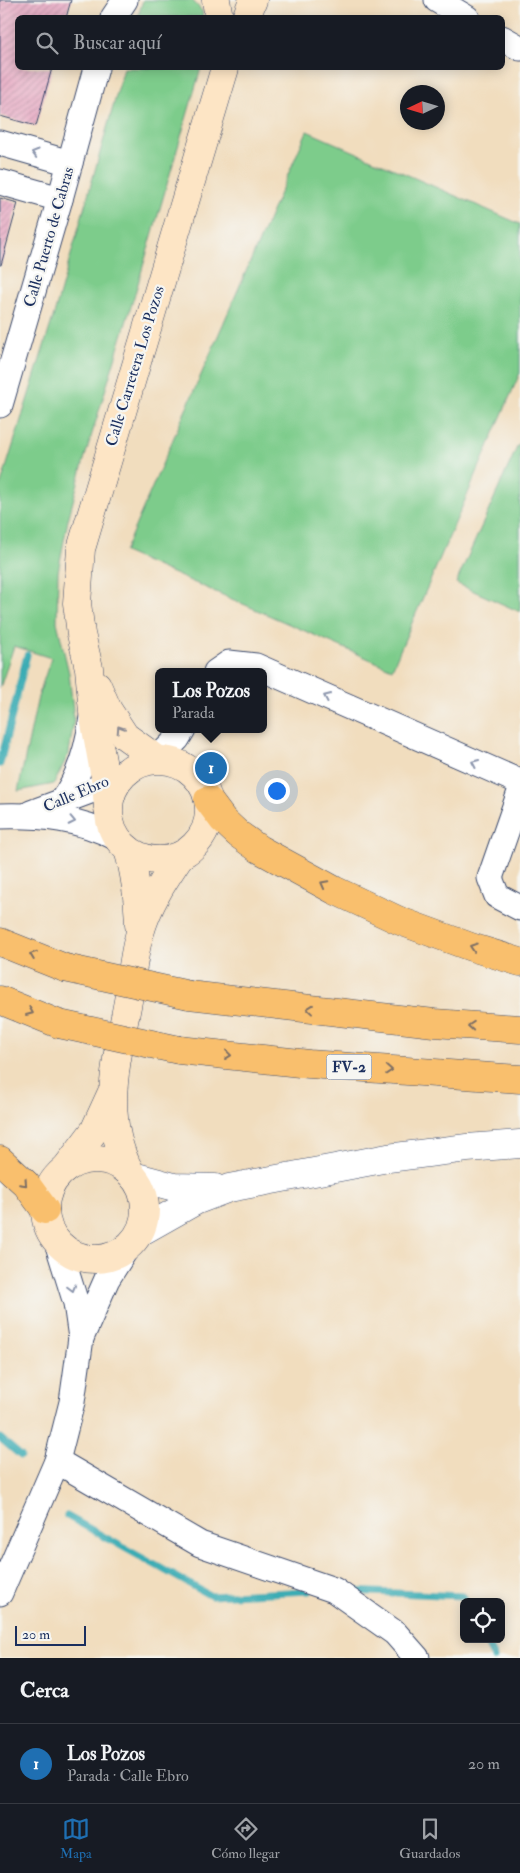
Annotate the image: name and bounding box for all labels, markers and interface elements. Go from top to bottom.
search box [15,15,505,70]
icon: search [33,29,61,57]
text: Buscar aquí [73,31,161,55]
north arrow [400,85,445,130]
one-way arrow [31,149,40,159]
street label: Calle Puerto de Cabras [19,165,79,309]
street label: Calle Carretera Los Pozos [101,283,169,449]
popup [155,668,267,733]
text: Los Pozos [172,679,250,703]
one-way arrow [323,693,332,704]
text: Parada [172,703,215,723]
one-way arrow [117,725,126,734]
pin: 1 [195,749,227,787]
one-way arrow [471,758,480,769]
street label: Calle Ebro [40,771,112,817]
your location [264,778,290,804]
one-way arrow [67,815,76,826]
one-way arrow [320,880,329,890]
one-way arrow [470,943,478,953]
one-way arrow [29,951,37,961]
one-way arrow [305,1004,313,1015]
one-way arrow [25,1006,34,1016]
one-way arrow [467,1020,475,1031]
one-way arrow [224,1049,232,1060]
road number: FV-2 [326,1054,372,1080]
one-way arrow [386,1064,394,1075]
one-way arrow [18,1178,27,1187]
one-way arrow [66,1284,77,1292]
map controls [460,1598,505,1643]
button: locate [460,1598,505,1643]
scale bar [15,1623,86,1646]
text: 20 m [22,1626,50,1643]
text: Cerca [20,1677,69,1704]
text: Los Pozos [67,1742,145,1766]
text: 1 [33,1754,39,1774]
text: 20 m [468,1754,500,1774]
text: Parada · Calle Ebro [67,1766,189,1786]
tab: Mapa [60,1815,92,1862]
tab: Cómo llegar [211,1815,280,1862]
tab: Guardados [399,1815,460,1862]

